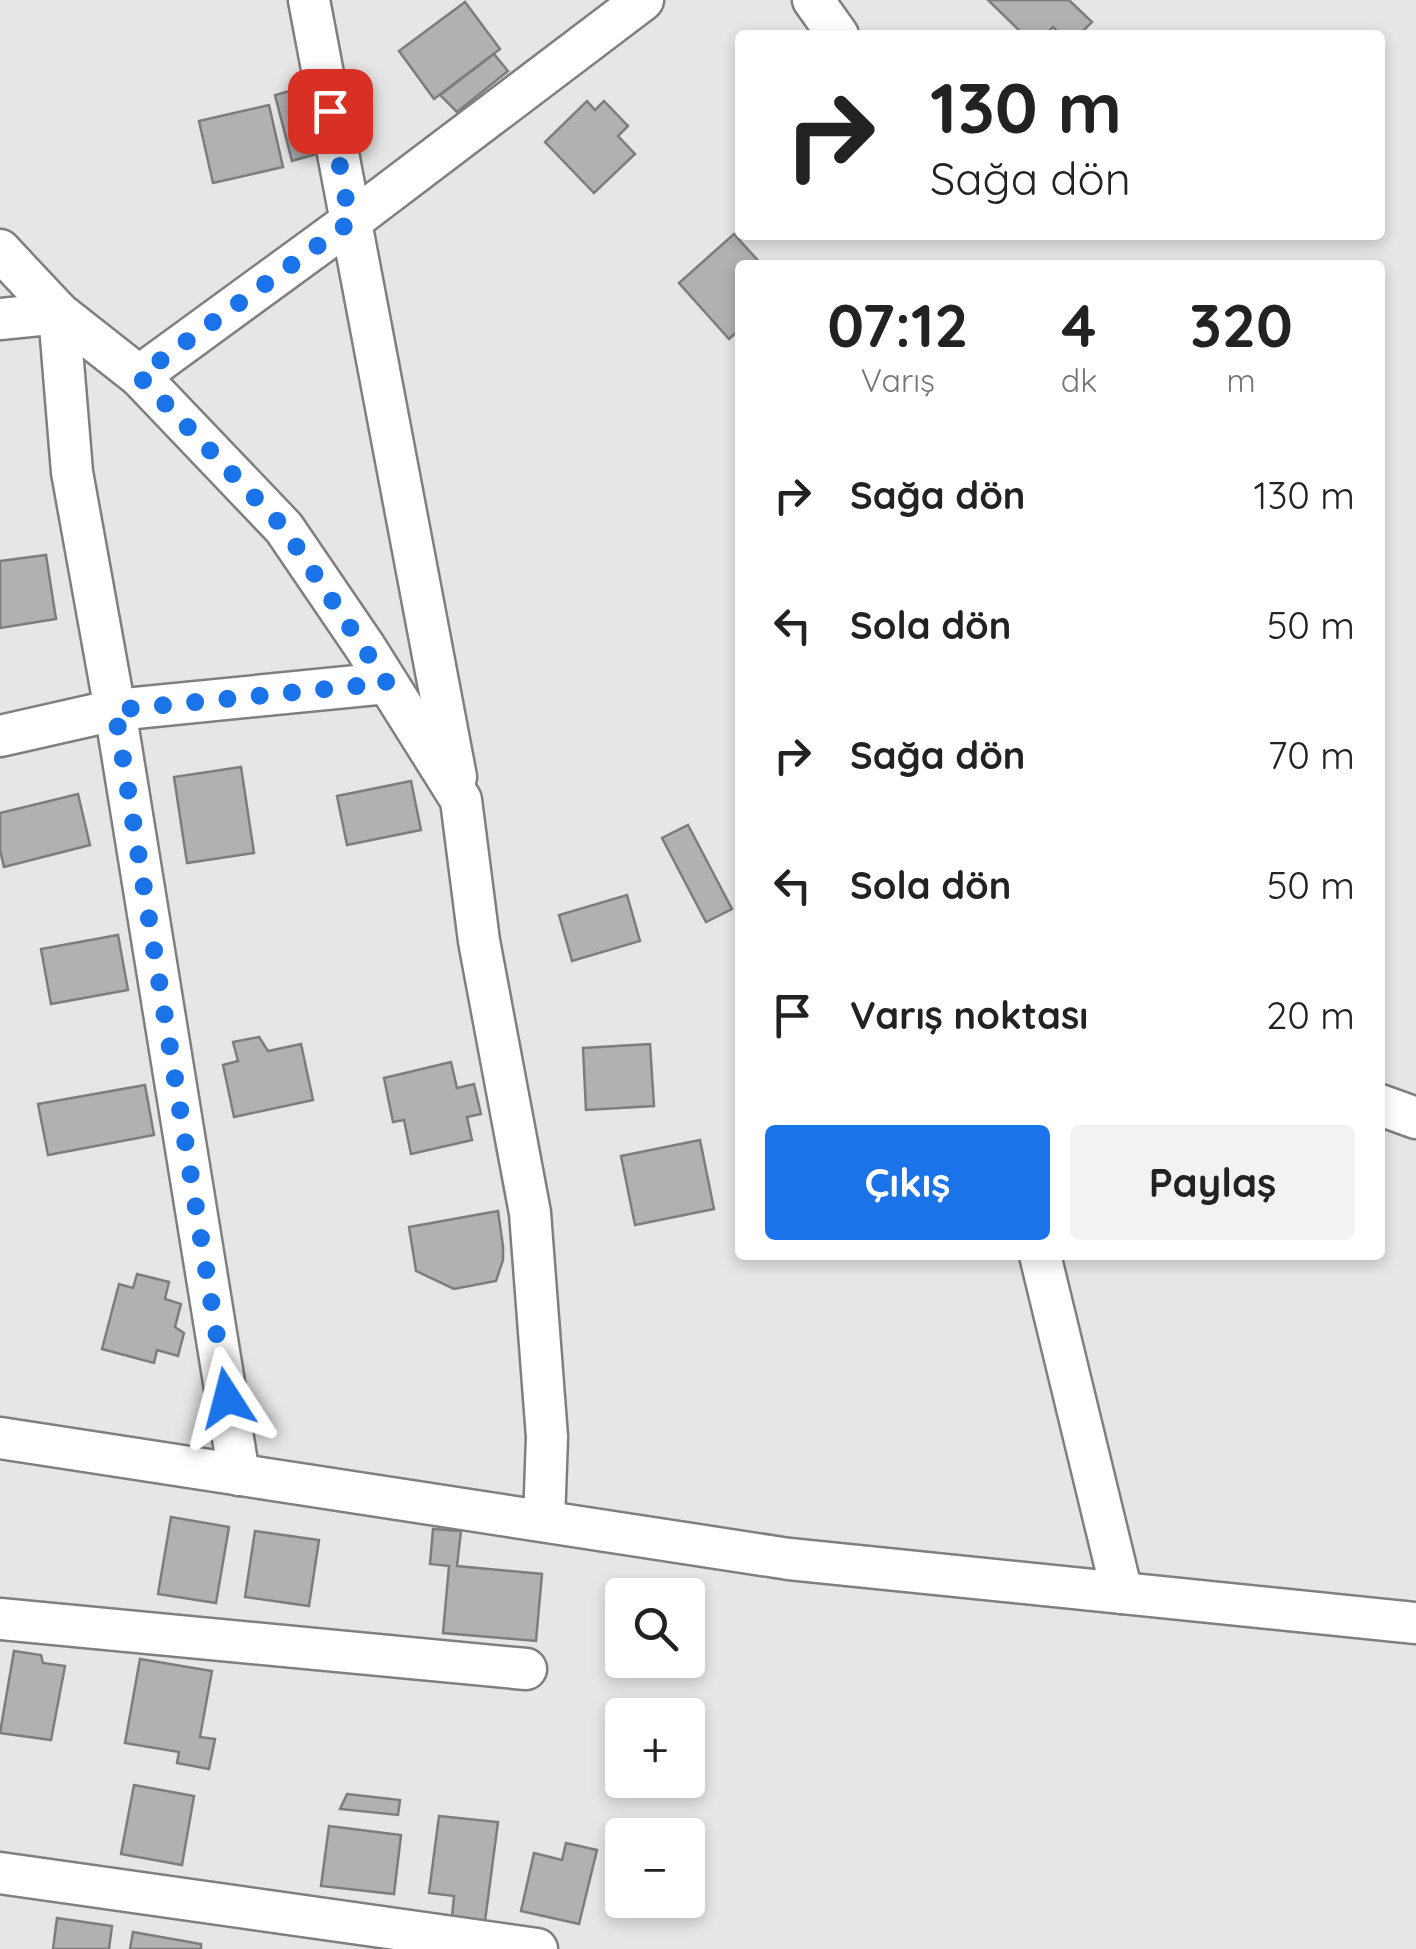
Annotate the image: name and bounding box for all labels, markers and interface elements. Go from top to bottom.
text: 130 m [930,63,1122,151]
pin [288,69,373,154]
icon: right [765,70,895,200]
icon: arrive [303,84,358,139]
text: Sağa dön [930,150,1131,206]
text: 07:12 [827,287,969,362]
text: 4 [1061,287,1097,362]
text: 320 [1190,287,1293,362]
text: Varış [861,360,935,400]
text: dk [1061,360,1097,400]
text: m [1227,360,1256,400]
icon: right [765,468,820,523]
text: Sağa dön [850,471,1026,519]
text: 130 m [1253,471,1355,519]
icon: left [765,598,820,653]
text: Sola dön [850,601,1011,649]
text: 50 m [1267,601,1355,649]
icon: right [765,728,820,783]
text: Sağa dön [850,731,1026,779]
text: 70 m [1268,731,1355,779]
icon: left [765,858,820,913]
text: Sola dön [850,861,1011,909]
text: 50 m [1267,861,1355,909]
icon: arrive [765,988,820,1043]
text: Varış noktası [850,991,1088,1039]
text: 20 m [1266,991,1355,1039]
button: Çıkış [765,1125,1050,1240]
button: Paylaş [1070,1125,1355,1240]
position arrow [175,1346,279,1450]
map controls [605,1578,705,1918]
button: search [605,1578,705,1678]
button: + [605,1698,705,1798]
button: − [605,1818,705,1918]

